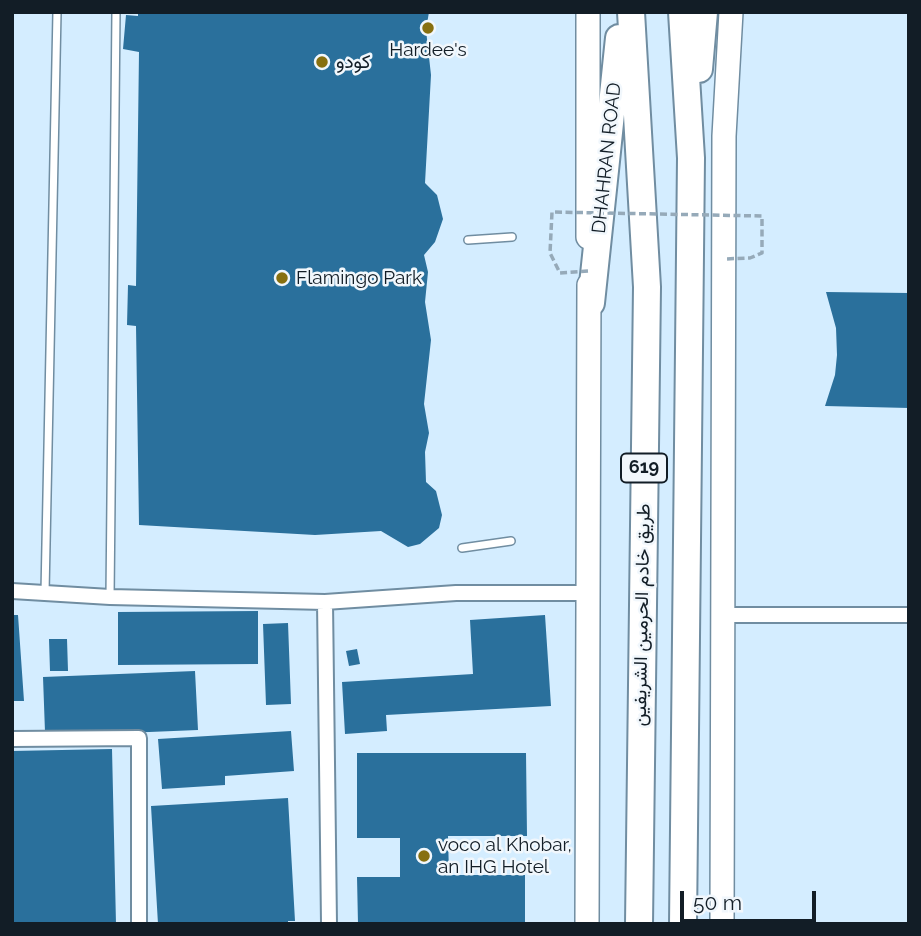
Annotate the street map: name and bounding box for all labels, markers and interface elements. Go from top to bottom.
marker: Hardee's [420,20,436,36]
place label: Hardee's [389,39,467,61]
place label: كودو [336,51,370,73]
marker: كودو [314,54,330,70]
street label: DHAHRAN ROAD [588,81,626,235]
place label: Flamingo Park [296,267,422,289]
marker: Flamingo Park [274,270,290,286]
road number: 619 [621,454,667,482]
street label: طريق خادم الحرمين الشريفين [629,503,655,727]
place label: voco al Khobar, an IHG Hotel [438,834,572,878]
marker: voco al Khobar, an IHG Hotel [416,848,432,864]
scale bar [683,876,820,920]
text: 50 m [693,890,742,915]

